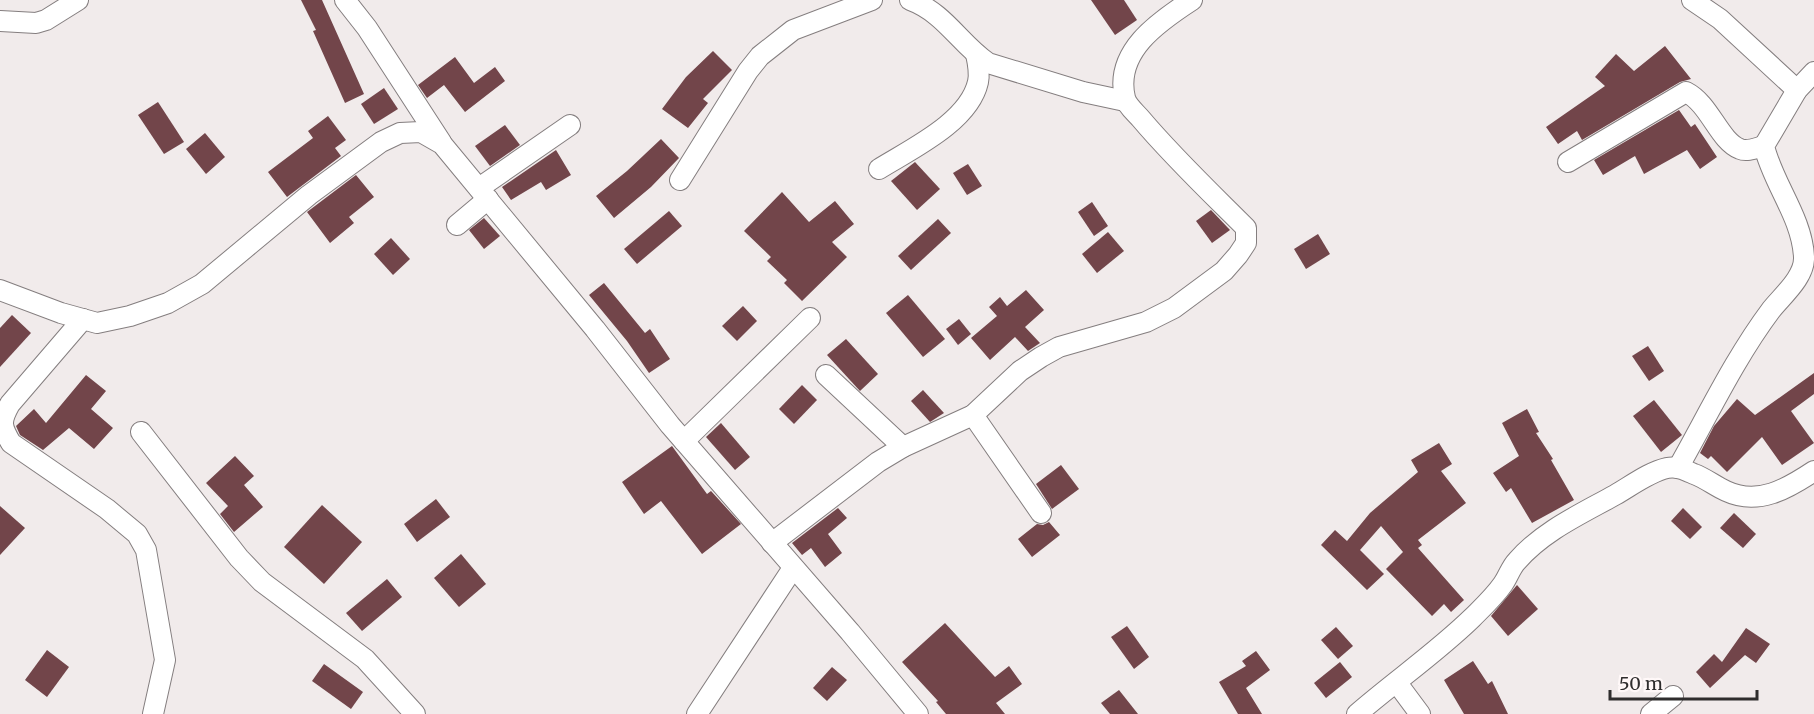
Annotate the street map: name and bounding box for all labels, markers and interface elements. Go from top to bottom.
scale bar [1610,663,1757,701]
text: 50 m [1619,672,1663,695]

